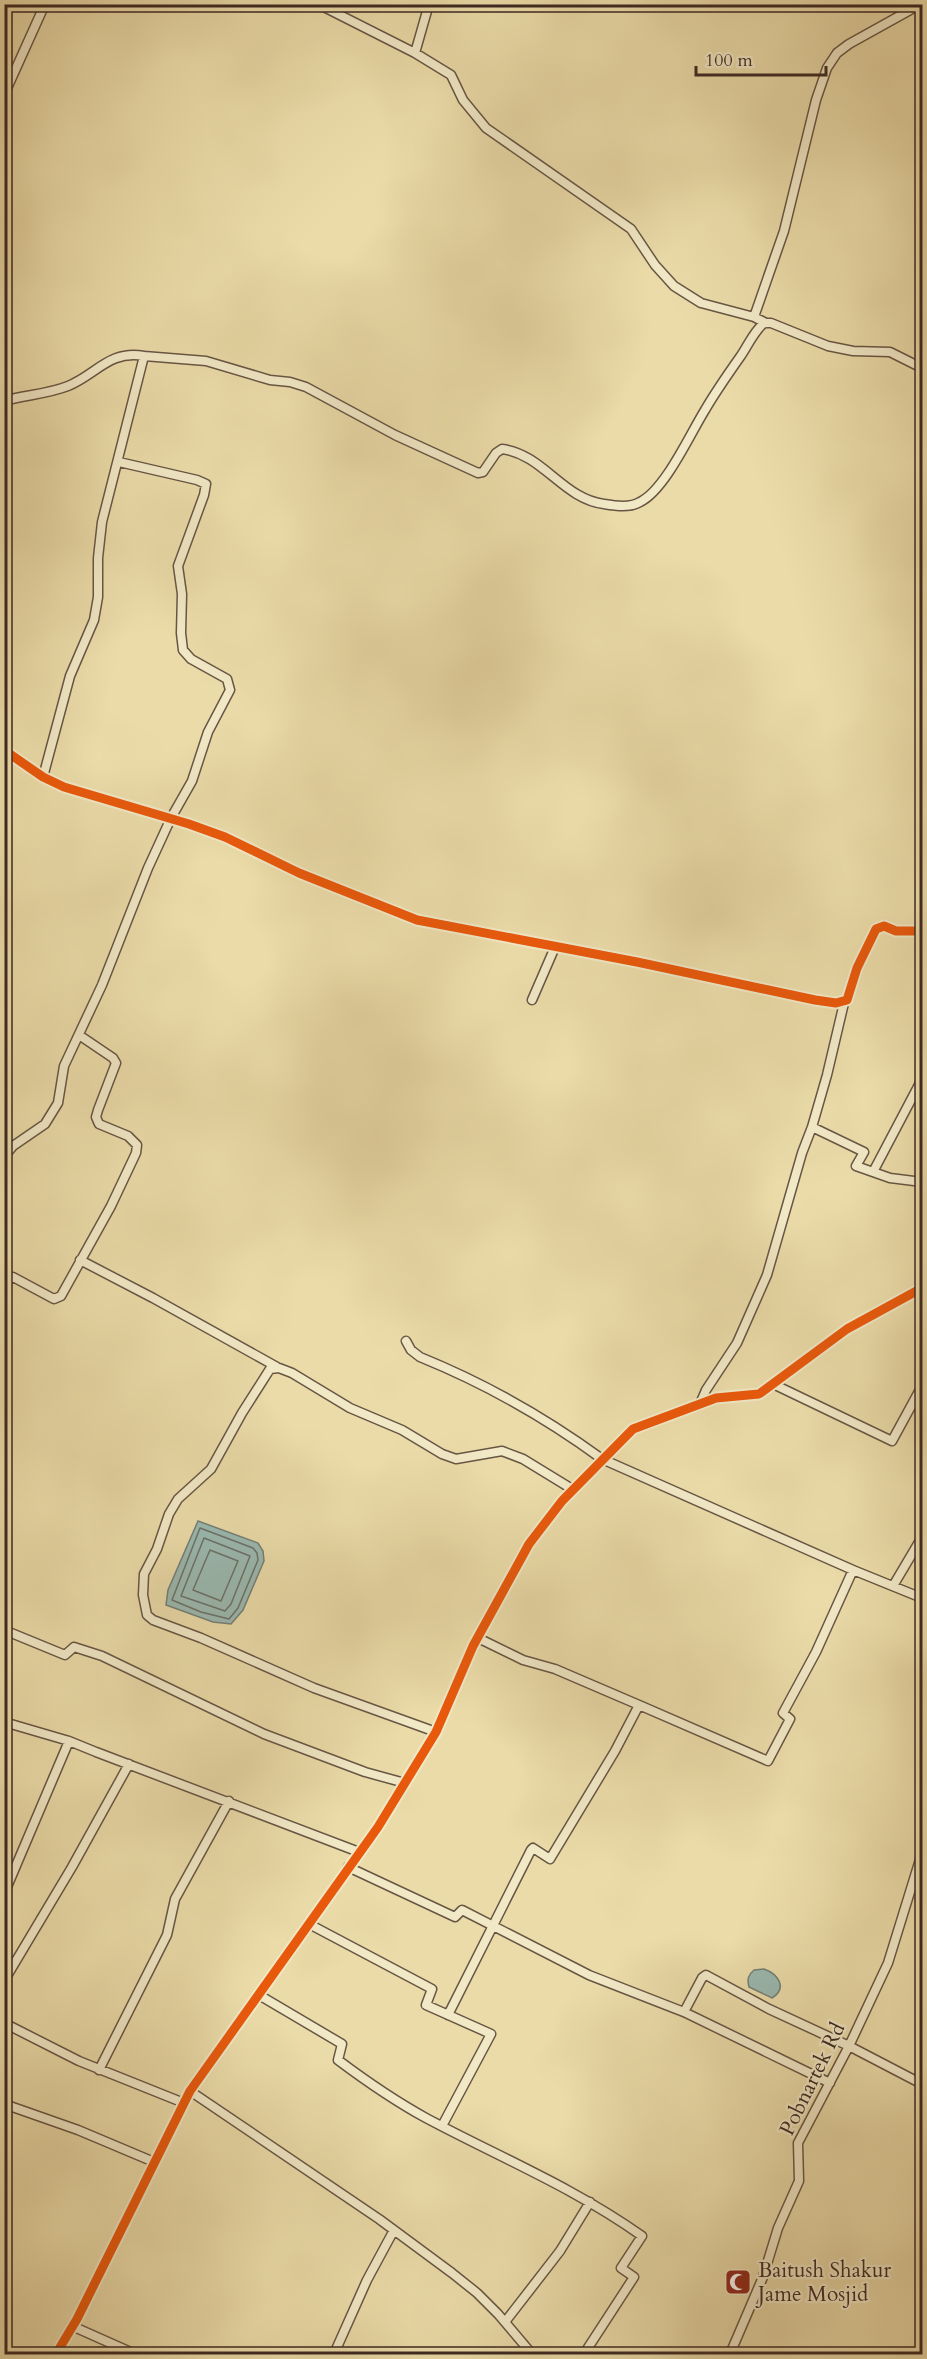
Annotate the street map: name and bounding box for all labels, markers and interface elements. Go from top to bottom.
scale bar [696,39,826,77]
text: 100 m [705,48,753,73]
street label: Pobnartek Rd [773,2018,852,2141]
place label: Baitush Shakur Jame Mosjid [755,2256,891,2309]
mosque icon: Baitush Shakur Jame Mosjid [723,2267,753,2297]

